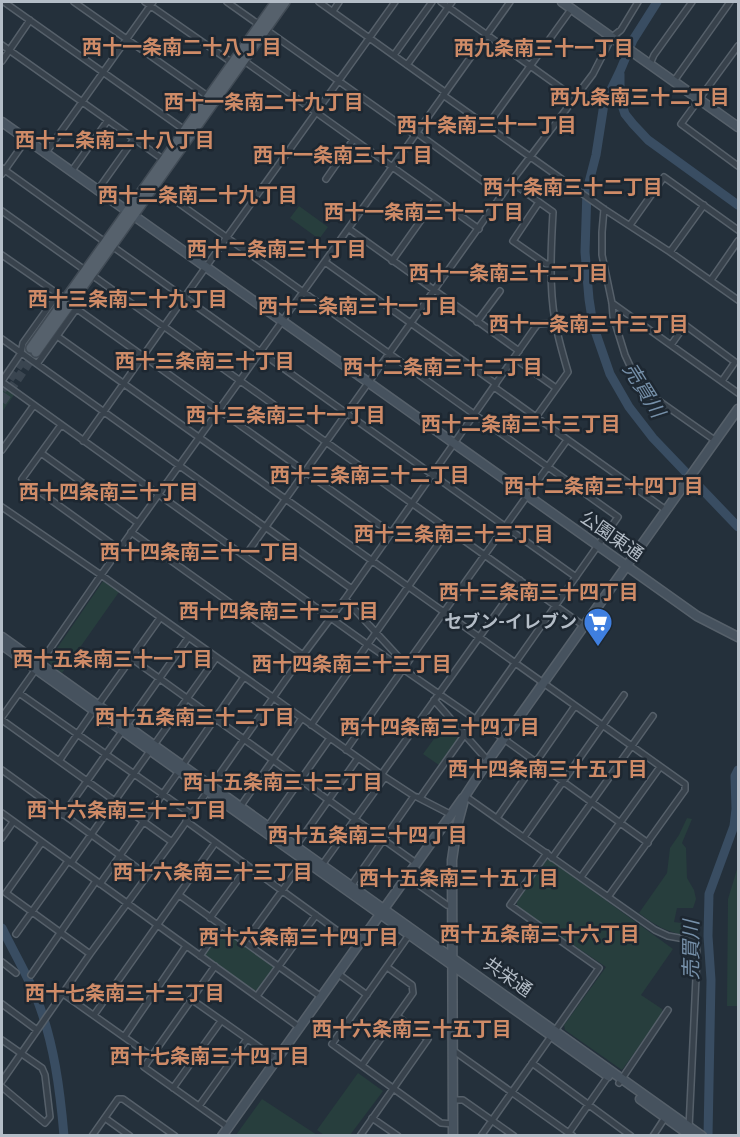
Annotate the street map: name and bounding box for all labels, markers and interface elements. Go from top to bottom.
district label: 西十一条南二十八丁目 [82,34,282,58]
district label: 西九条南三十一丁目 [454,35,634,59]
district label: 西九条南三十二丁目 [550,84,730,108]
district label: 西十一条南二十九丁目 [164,89,364,113]
district label: 西十条南三十一丁目 [397,112,577,136]
district label: 西十二条南二十八丁目 [15,127,215,151]
district label: 西十一条南三十丁目 [253,142,433,166]
district label: 西十条南三十二丁目 [483,174,663,198]
district label: 西十二条南二十九丁目 [98,182,298,206]
district label: 西十一条南三十一丁目 [324,199,524,223]
district label: 西十二条南三十丁目 [187,236,367,260]
district label: 西十一条南三十二丁目 [409,260,609,284]
district label: 西十三条南二十九丁目 [28,286,228,310]
district label: 西十二条南三十一丁目 [258,293,458,317]
district label: 西十一条南三十三丁目 [489,311,689,335]
district label: 西十三条南三十丁目 [115,348,295,372]
district label: 西十二条南三十二丁目 [343,354,543,378]
water label: 売買川 [619,358,672,423]
district label: 西十三条南三十一丁目 [186,402,386,426]
district label: 西十二条南三十三丁目 [421,411,621,435]
district label: 西十三条南三十二丁目 [270,462,470,486]
district label: 西十二条南三十四丁目 [504,473,704,497]
district label: 西十四条南三十丁目 [19,479,199,503]
street label: 公園東通 [577,506,648,565]
district label: 西十三条南三十三丁目 [354,521,554,545]
district label: 西十四条南三十一丁目 [100,539,300,563]
district label: 西十三条南三十四丁目 [439,579,639,603]
district label: 西十四条南三十二丁目 [179,598,379,622]
supermarket icon: セブン-イレブン [582,606,614,648]
place label: セブン-イレブン [444,610,577,632]
district label: 西十五条南三十一丁目 [13,646,213,670]
district label: 西十四条南三十三丁目 [252,651,452,675]
district label: 西十五条南三十二丁目 [95,704,295,728]
district label: 西十四条南三十四丁目 [340,714,540,738]
district label: 西十四条南三十五丁目 [448,756,648,780]
district label: 西十五条南三十三丁目 [183,769,383,793]
district label: 西十六条南三十二丁目 [27,797,227,821]
district label: 西十五条南三十四丁目 [268,822,468,846]
district label: 西十六条南三十三丁目 [113,859,313,883]
district label: 西十五条南三十五丁目 [359,865,559,889]
water label: 売買川 [678,918,702,980]
district label: 西十五条南三十六丁目 [440,921,640,945]
district label: 西十六条南三十四丁目 [199,924,399,948]
street label: 共栄通 [480,952,537,1001]
district label: 西十七条南三十三丁目 [25,980,225,1004]
district label: 西十六条南三十五丁目 [312,1016,512,1040]
district label: 西十七条南三十四丁目 [110,1043,310,1067]

